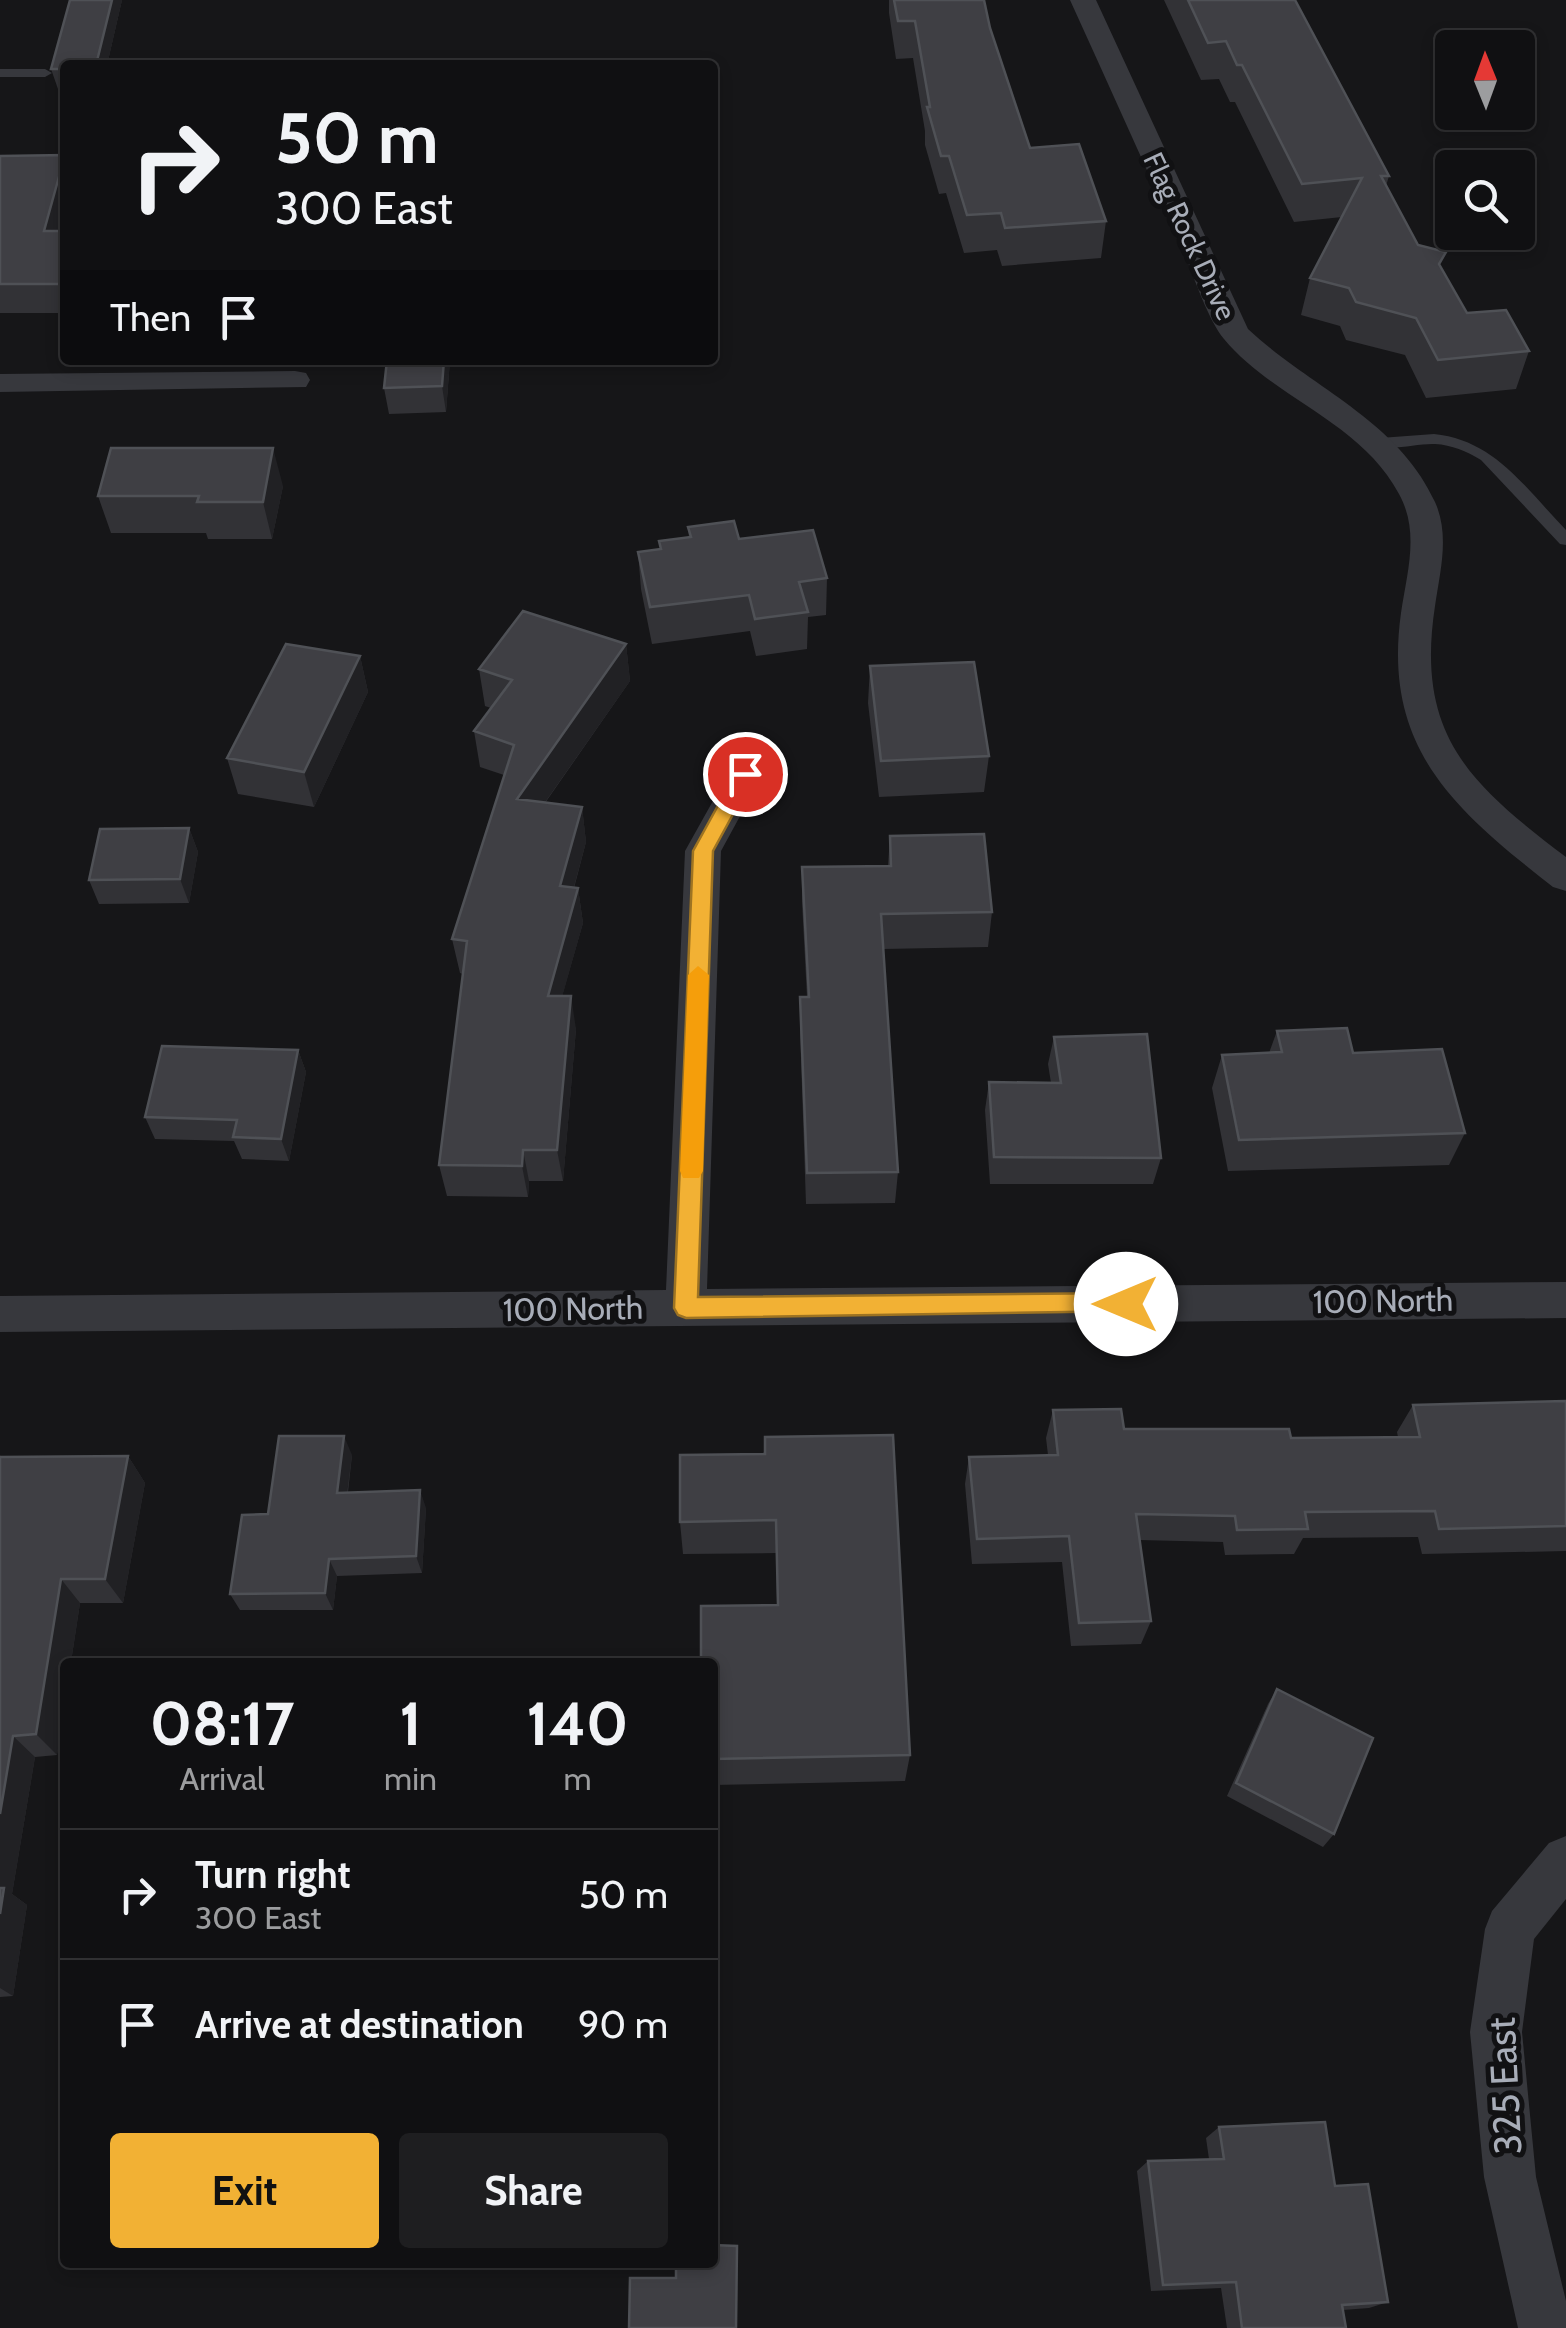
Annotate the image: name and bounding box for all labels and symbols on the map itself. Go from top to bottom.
north arrow [1435,30,1535,130]
street label: Flag Rock Drive [1136,147,1244,325]
pin [703,732,788,817]
position arrow [1074,1252,1178,1356]
street label: 100 North [1313,1280,1453,1321]
street label: 100 North [503,1288,643,1329]
street label: 325 East [1477,2016,1532,2156]

